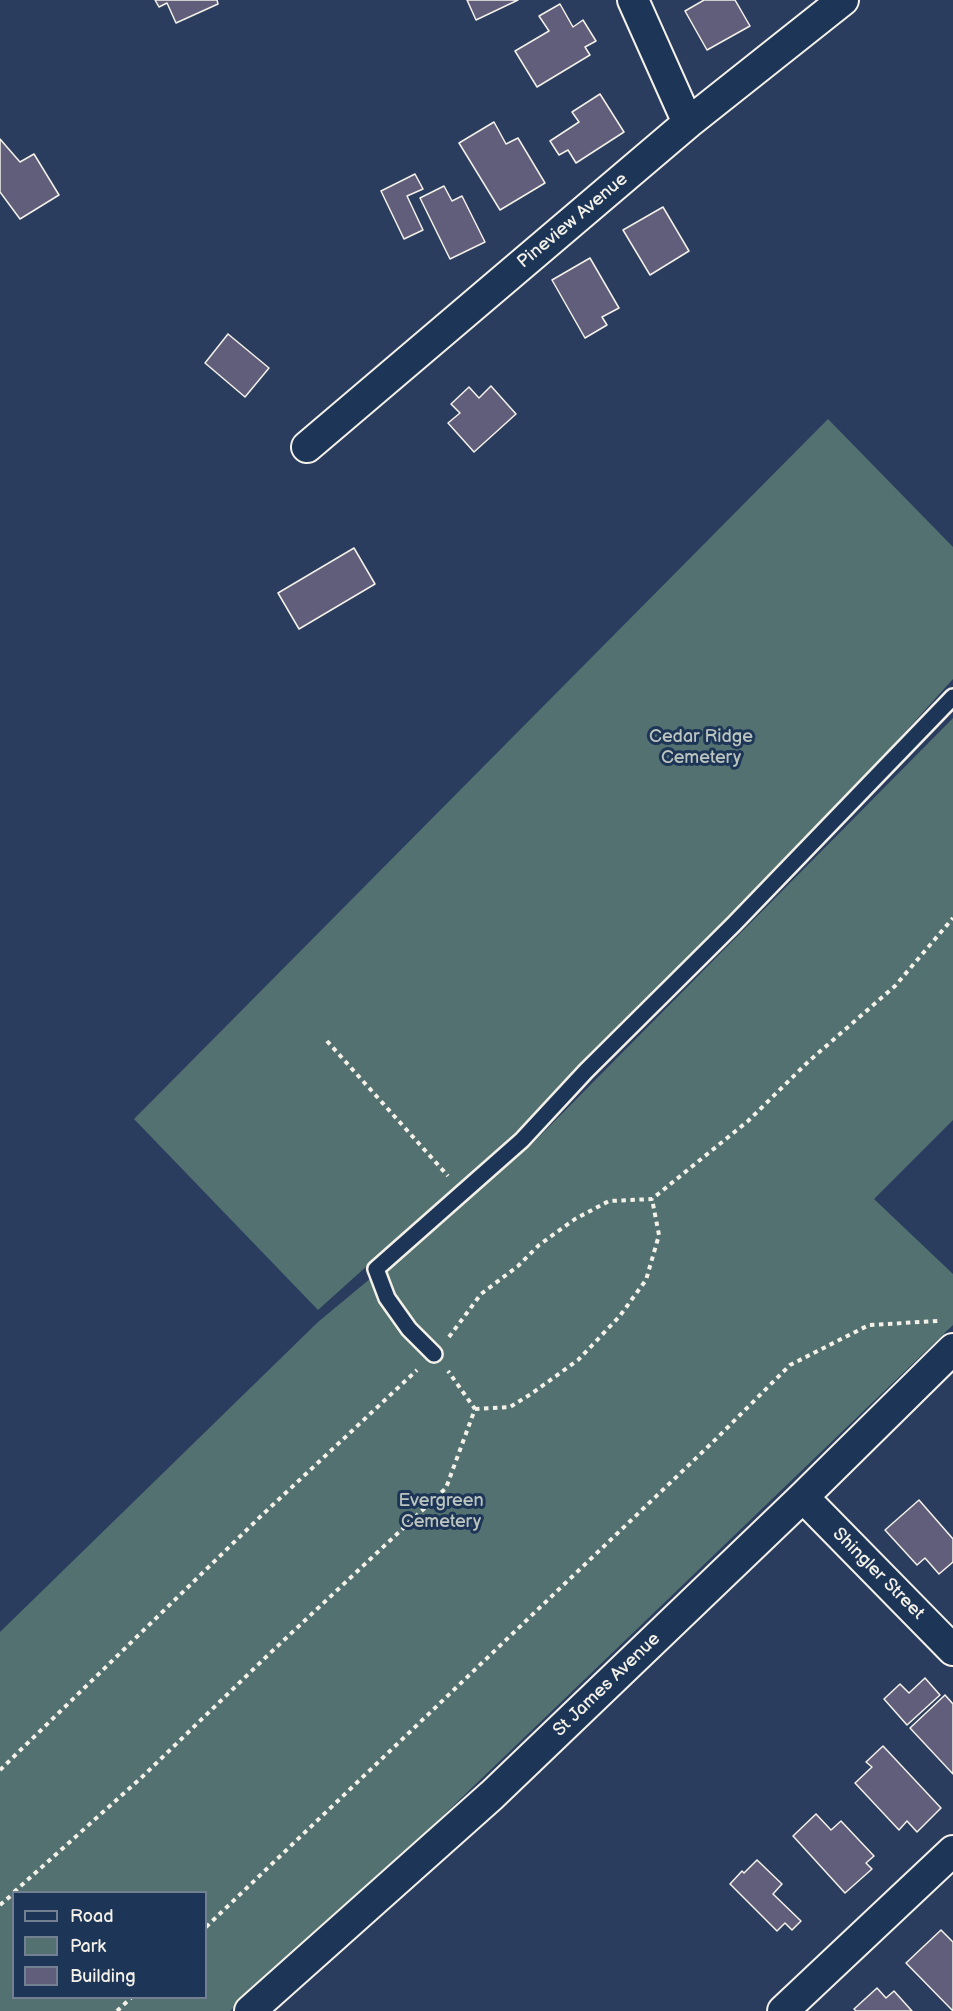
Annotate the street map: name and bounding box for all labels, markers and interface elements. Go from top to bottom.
street label: Pineview Avenue [514,169,632,273]
park label: Cedar Ridge Cemetery [649,726,753,768]
park label: Evergreen Cemetery [398,1490,484,1532]
street label: Shingler Street [828,1524,928,1624]
street label: St James Avenue [549,1629,665,1741]
legend [12,1891,207,1999]
text: Road [70,1906,114,1927]
text: Park [70,1936,106,1957]
text: Building [70,1966,136,1987]

